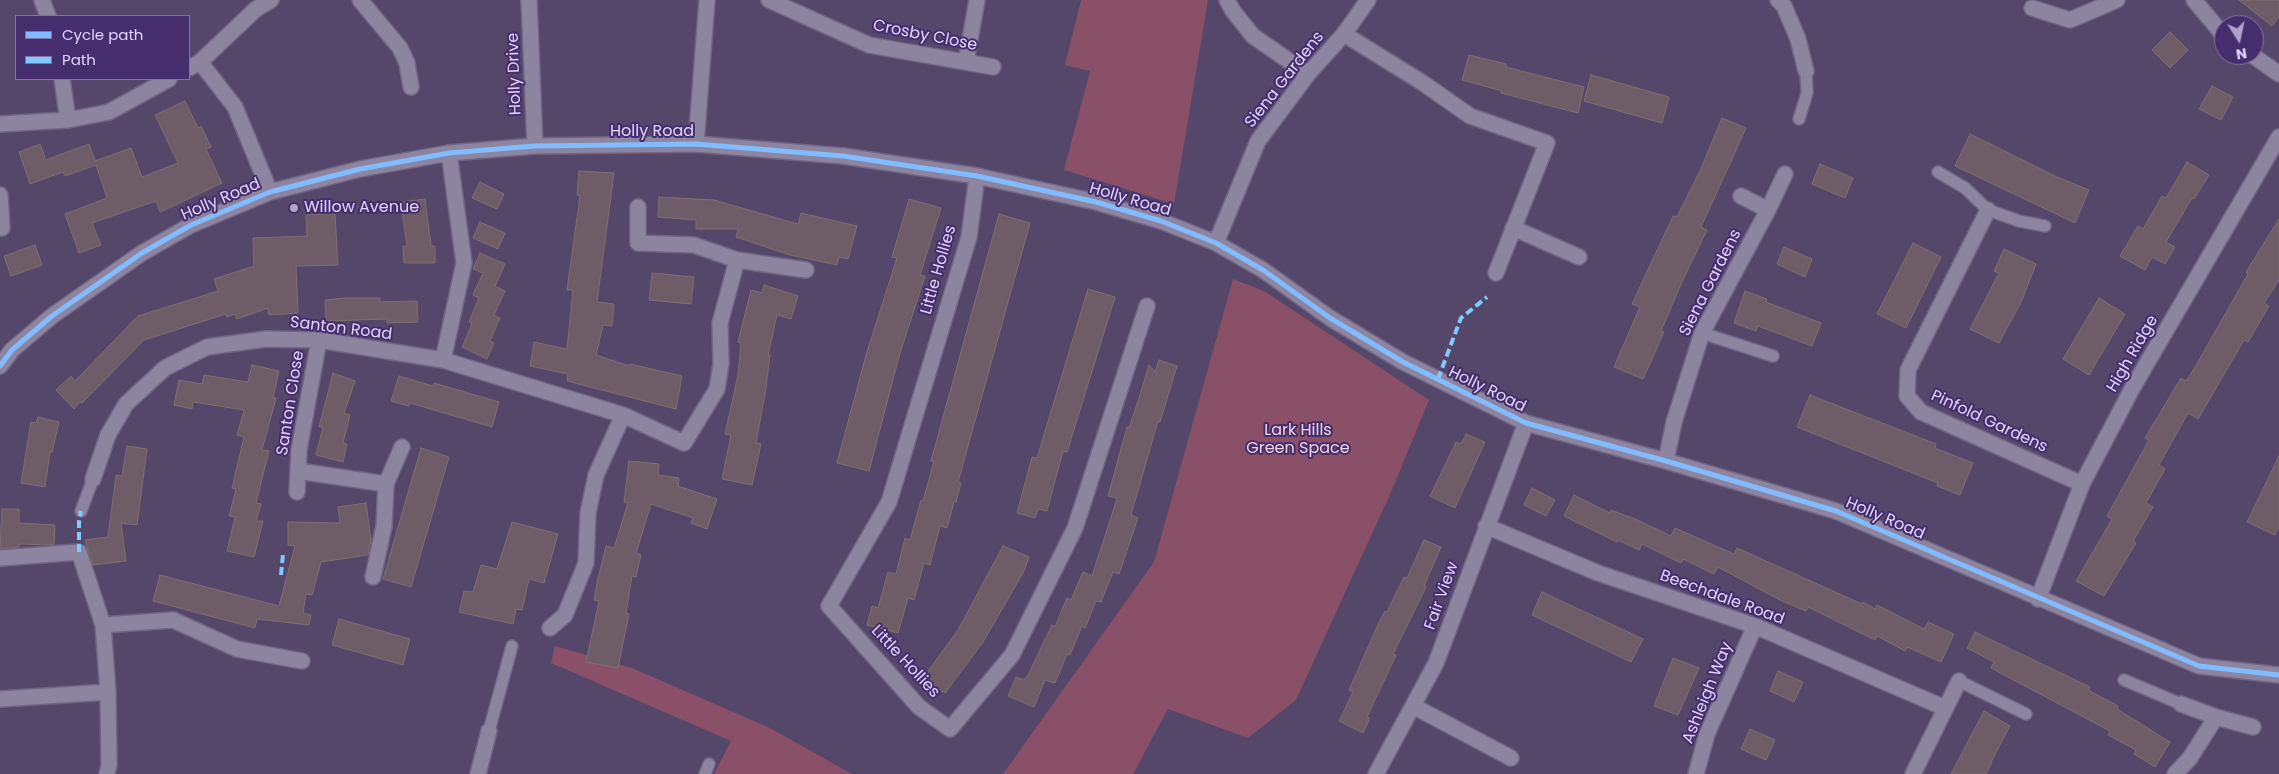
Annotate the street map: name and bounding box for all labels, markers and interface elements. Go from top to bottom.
legend [15,15,190,80]
north arrow [2214,15,2264,65]
street label: Crosby Close [871,16,979,56]
text: Cycle path [62,24,143,45]
street label: Siena Gardens [1241,28,1329,132]
street label: Holly Drive [504,32,526,116]
text: N [2235,43,2248,65]
text: Path [62,49,96,70]
street label: Holly Road [610,122,694,142]
street label: Holly Road [179,175,263,225]
street label: Holly Road [1087,179,1173,221]
place label: Willow Avenue [304,198,419,218]
marker: Willow Avenue [288,202,300,214]
street label: Little Hollies [917,223,961,317]
street label: Siena Gardens [1676,226,1746,340]
street label: High Ridge [2103,312,2163,396]
street label: Santon Road [289,313,393,345]
street label: Santon Close [273,349,309,457]
street label: Holly Road [1445,363,1529,417]
street label: Pinfold Gardens [1928,387,2050,457]
park label: Lark Hills Green Space [1246,421,1350,459]
street label: Holly Road [1843,494,1927,544]
street label: Fair View [1421,559,1463,633]
street label: Beechdale Road [1657,567,1787,629]
street label: Little Hollies [867,622,943,702]
street label: Ashleigh Way [1679,639,1737,747]

